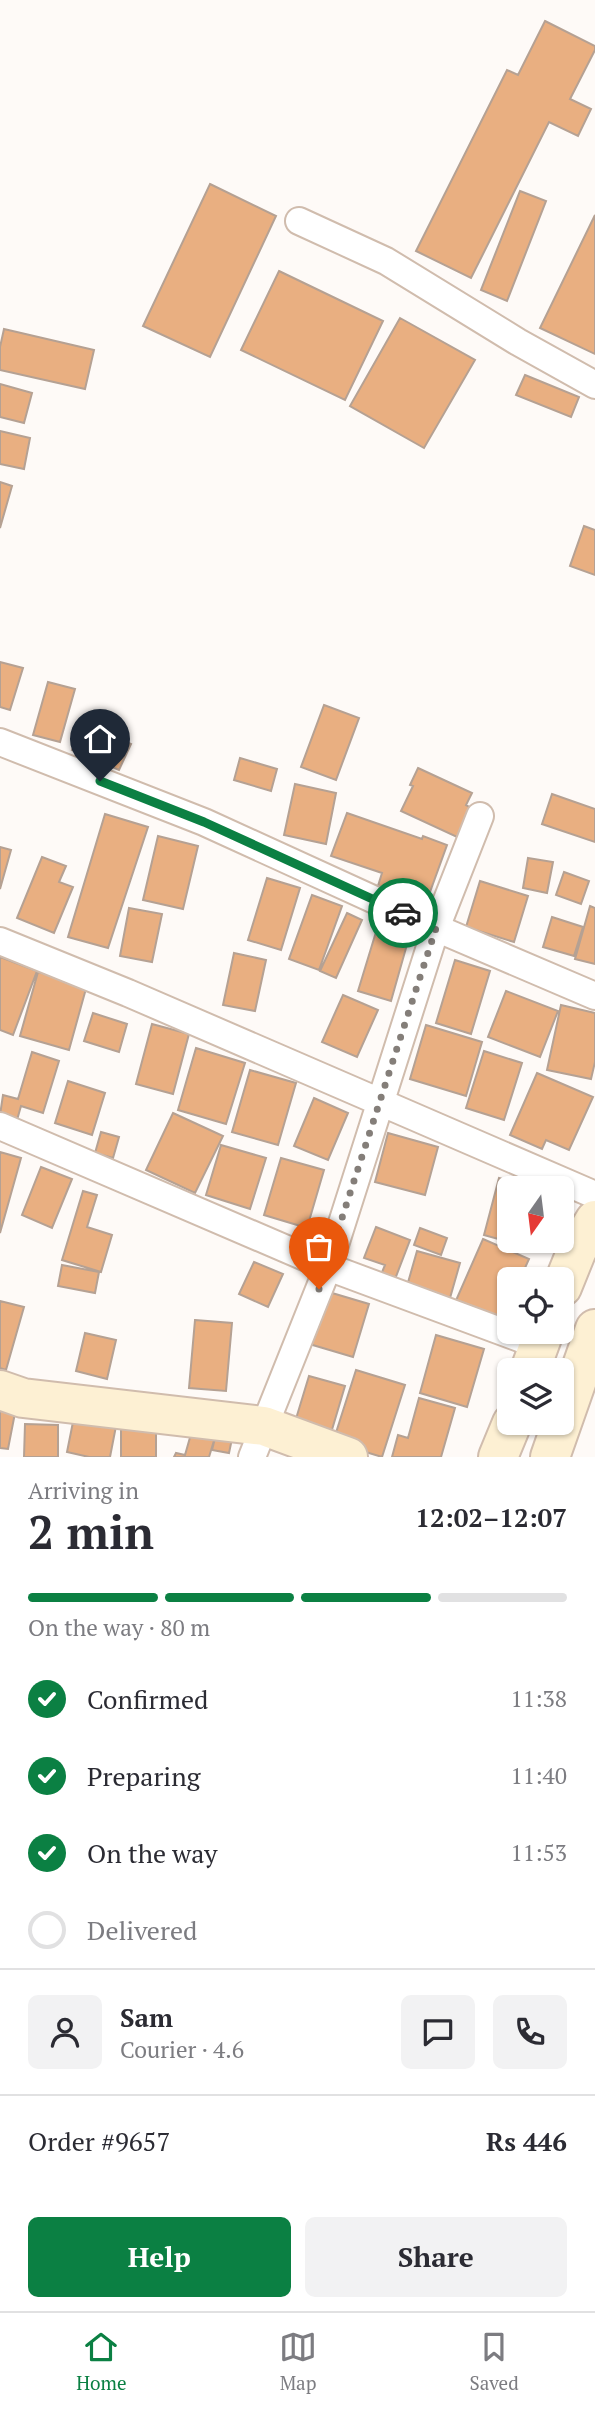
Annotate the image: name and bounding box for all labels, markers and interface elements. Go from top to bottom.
pin [70,709,130,781]
icon: home [81,720,119,758]
courier [368,878,438,948]
icon: car [384,894,422,932]
north arrow [497,1176,574,1253]
map controls [497,1176,574,1435]
pin [289,1217,349,1289]
icon: bag [300,1228,338,1266]
button: locate [497,1267,574,1344]
button: layers [497,1358,574,1435]
text: Arriving in [28,1475,139,1506]
text: 12:02–12:07 [415,1500,567,1534]
text: 2 min [28,1501,154,1562]
text: On the way · 80 m [28,1612,210,1643]
icon: check [28,1680,66,1718]
text: Confirmed [87,1682,208,1716]
text: 11:38 [510,1683,567,1714]
icon: check [28,1757,66,1795]
text: Preparing [87,1759,200,1793]
text: 11:40 [510,1760,567,1791]
icon: check [28,1834,66,1872]
text: On the way [87,1836,218,1870]
text: 11:53 [510,1837,567,1868]
text: Delivered [87,1913,197,1947]
button: person [28,1995,102,2069]
button: chat [401,1995,475,2069]
button: phone [493,1995,567,2069]
text: Sam [120,2000,173,2034]
text: Courier · 4.6 [120,2034,244,2065]
text: Order #9657 [28,2124,170,2158]
text: Rs 446 [486,2124,567,2158]
button: Help [28,2217,291,2297]
button: Share [305,2217,567,2297]
tab: Home [76,2328,127,2395]
tab: Map [279,2328,317,2395]
tab: Saved [470,2328,519,2395]

